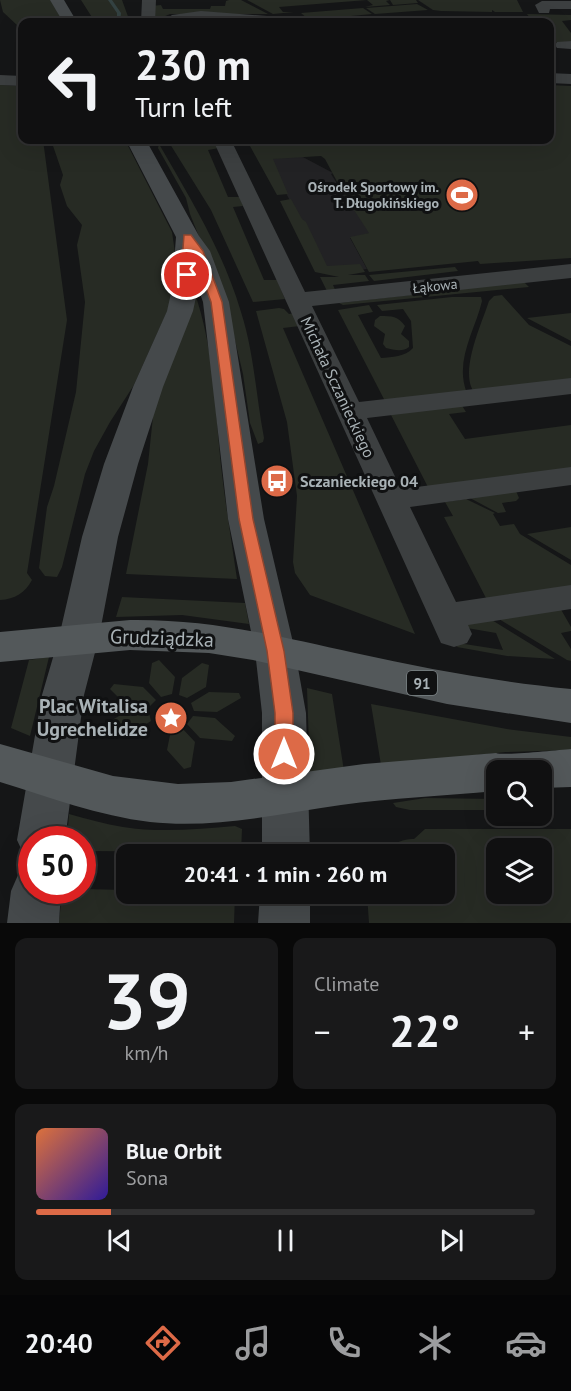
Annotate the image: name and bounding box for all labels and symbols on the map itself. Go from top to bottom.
sports icon: Ośrodek Sportowy im. T. Długokińskiego [444,177,480,213]
place label: Ośrodek Sportowy im. T. Długokińskiego [308,178,439,212]
pin [161,249,212,300]
street label: Łąkowa [412,275,458,297]
street label: Michała Sczanieckiego [296,313,380,461]
bus stop icon: Sczanieckiego 04 [259,463,295,499]
place label: Sczanieckiego 04 [300,471,418,491]
street label: Grudziądzka [110,623,214,653]
road number: 91 [407,671,437,695]
place label: Plac Witalisa Ugrechelidze [37,693,148,742]
place icon: Plac Witalisa Ugrechelidze [153,700,189,736]
position arrow [252,722,316,786]
speed limit sign: 50 [18,826,96,904]

